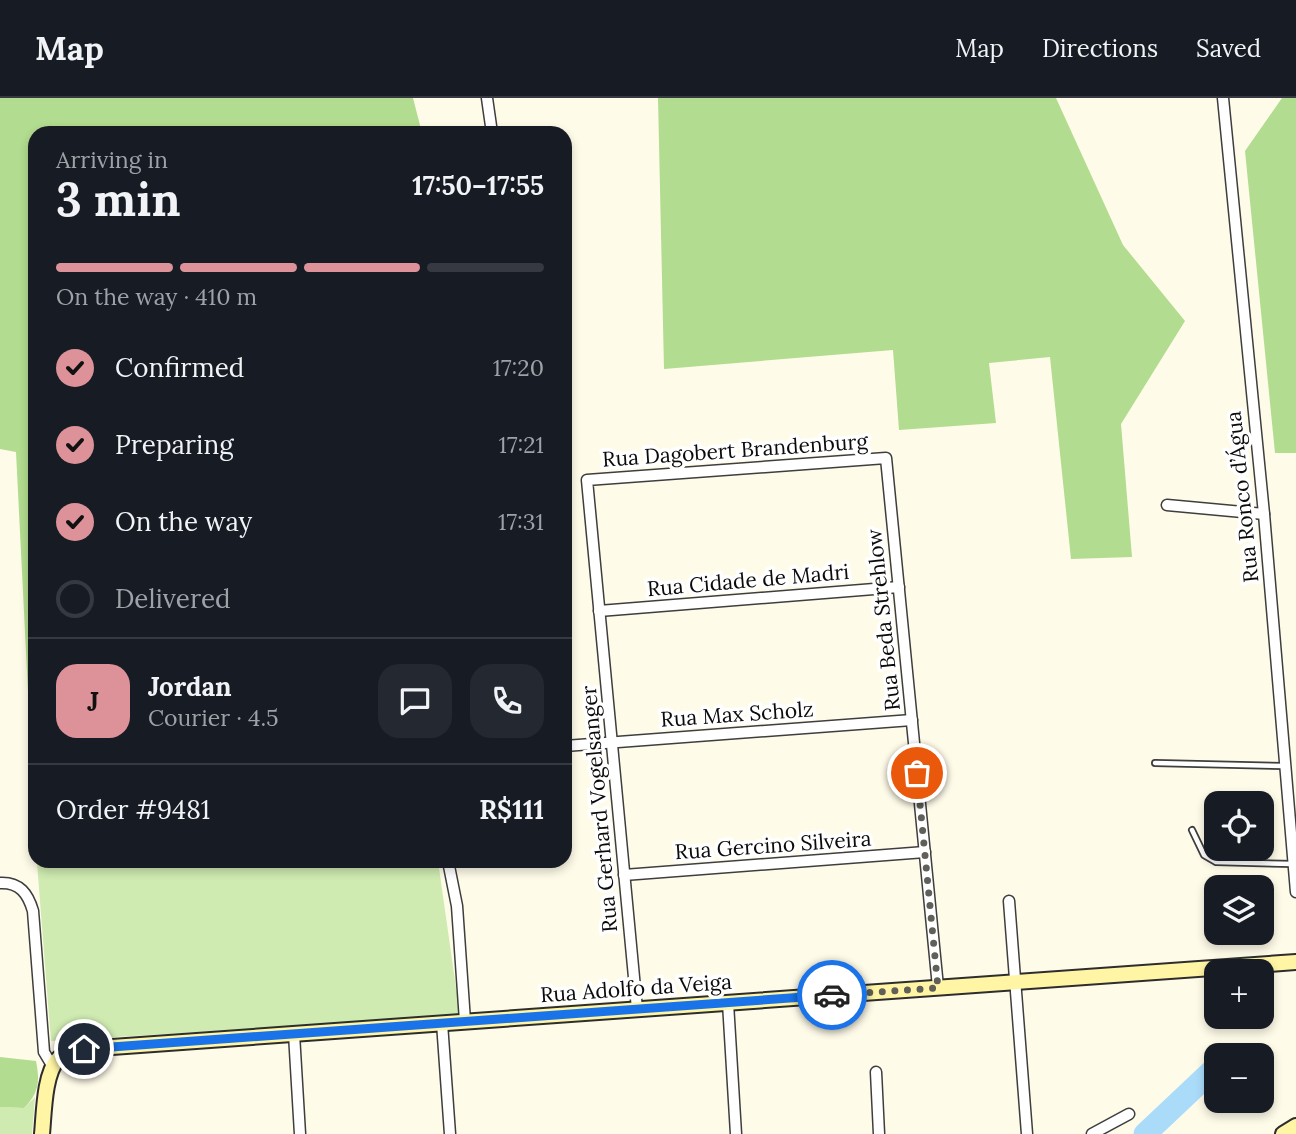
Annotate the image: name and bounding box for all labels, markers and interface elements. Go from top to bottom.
text: Map [35,27,104,69]
text: Map [955,33,1004,64]
text: Directions [1042,33,1158,64]
text: Saved [1196,33,1261,64]
text: Arriving in [56,145,168,174]
text: 17:50–17:55 [412,169,544,202]
text: 3 min [56,170,181,229]
text: On the way · 410 m [56,282,257,311]
icon: check [56,349,94,387]
text: Confirmed [115,351,244,384]
text: 17:20 [493,353,544,382]
street label: Rua Ronco d’Água [1220,410,1264,584]
icon: check [56,426,94,464]
street label: Rua Dagobert Brandenburg [601,427,869,473]
text: Preparing [115,428,234,461]
text: 17:21 [499,430,544,459]
icon: check [56,503,94,541]
text: On the way [115,505,252,538]
text: 17:31 [498,507,544,536]
street label: Rua Beda Strehlow [860,528,906,712]
street label: Rua Cidade de Madri [646,558,850,602]
text: Delivered [115,582,231,615]
button: chat [378,664,452,738]
button: phone [470,664,544,738]
text: Jordan [148,670,232,703]
street label: Rua Gerhard Vogelsanger [575,684,623,934]
text: J [87,685,99,718]
street label: Rua Max Scholz [660,695,814,733]
text: Courier · 4.5 [148,703,279,732]
pin [887,743,947,803]
icon: bag [898,754,936,792]
map controls [1204,791,1274,1113]
button: locate [1204,791,1274,861]
text: Order #9481 [56,793,210,826]
text: R$111 [479,793,544,826]
street label: Rua Gercino Silveira [674,825,872,865]
button: layers [1204,875,1274,945]
button: + [1204,959,1274,1029]
courier [797,960,867,1030]
street label: Rua Adolfo da Veiga [539,968,733,1008]
icon: car [813,976,851,1014]
pin [54,1019,114,1079]
icon: home [65,1030,103,1068]
button: − [1204,1043,1274,1113]

